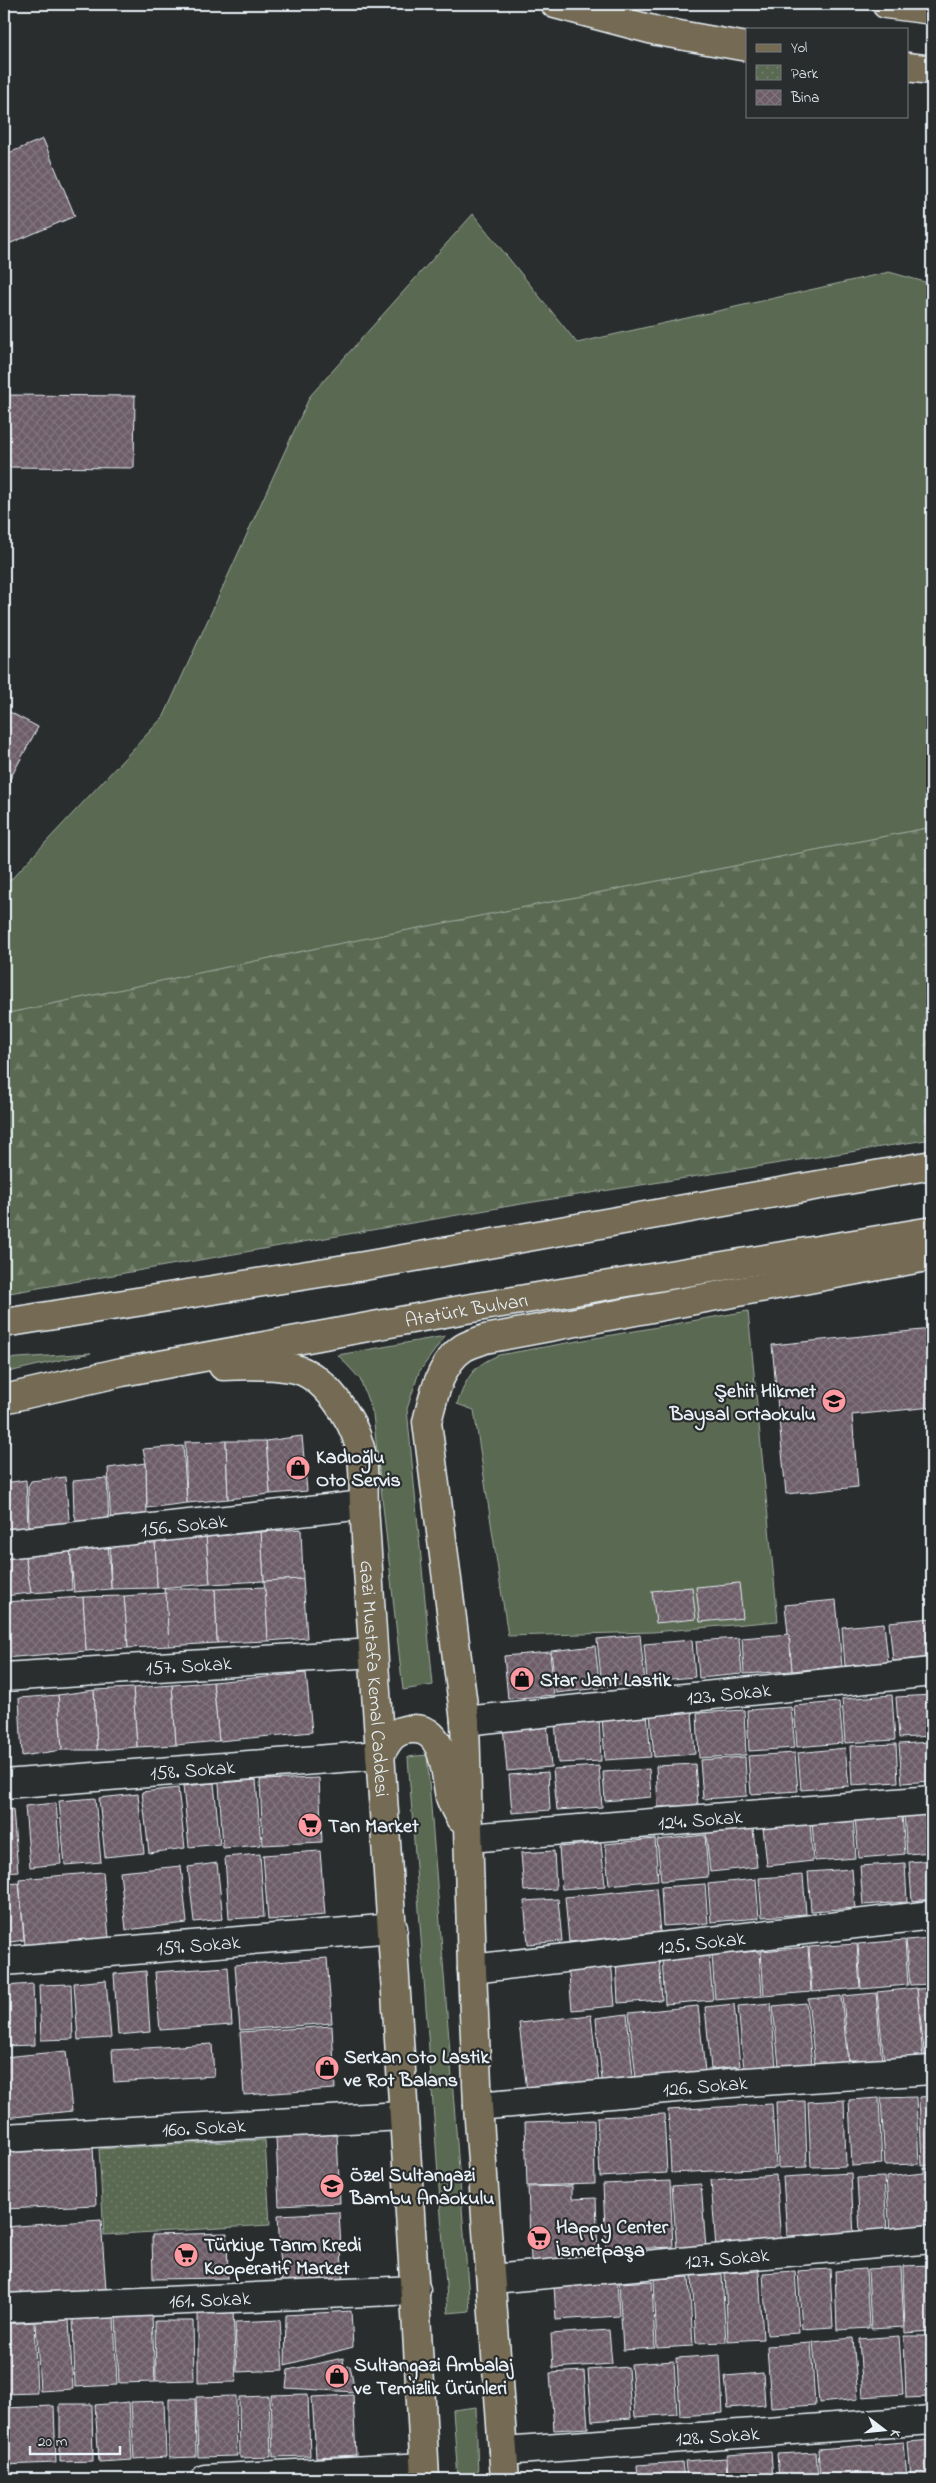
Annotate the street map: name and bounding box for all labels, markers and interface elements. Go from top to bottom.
legend [746,28,908,118]
text: Yol [791,37,807,59]
text: Park [791,63,819,85]
text: Bina [790,87,819,109]
street label: Atatürk Bulvarı [403,1287,530,1337]
place label: Şehit Hikmet Baysal Ortaokulu [669,1378,816,1431]
school or university icon: Şehit Hikmet Baysal Ortaokulu [821,1388,847,1414]
place label: Kadıoğlu Oto Servis [316,1444,401,1496]
shop icon: Kadıoğlu Oto Servis [285,1455,311,1481]
street label: 156. Sokak [140,1508,229,1546]
street label: Gazi Mustafa Kemal Caddesi [350,1560,395,1798]
street label: 157. Sokak [145,1650,233,1685]
shop icon: Star Jant Lastik [509,1666,535,1692]
place label: Star Jant Lastik [540,1667,672,1696]
street label: 123. Sokak [685,1677,773,1715]
street label: 158. Sokak [149,1754,237,1790]
street label: 124. Sokak [657,1804,744,1839]
supermarket icon: Tan Market [297,1812,323,1838]
place label: Tan Market [328,1813,419,1842]
street label: 125. Sokak [656,1925,747,1964]
street label: 159. Sokak [155,1929,242,1965]
place label: Serkan Oto Lastik ve Rot Balans [343,2044,490,2096]
shop icon: Serkan Oto Lastik ve Rot Balans [314,2055,340,2081]
street label: 126. Sokak [662,2070,749,2106]
street label: 160. Sokak [161,2113,247,2146]
place label: Özel Sultangazi Bambu Anaokulu [349,2162,494,2214]
school or university icon: Özel Sultangazi Bambu Anaokulu [319,2173,345,2199]
place label: Happy Center İsmetpaşa [556,2214,669,2266]
supermarket icon: Happy Center İsmetpaşa [526,2225,552,2251]
place label: Türkiye Tarım Kredi Kooperatif Market [204,2232,362,2284]
supermarket icon: Türkiye Tarım Kredi Kooperatif Market [173,2242,199,2268]
street label: 127. Sokak [684,2242,771,2278]
street label: 161. Sokak [168,2285,252,2318]
place label: Sultangazi Ambalaj ve Temizlik Ürünleri [353,2352,514,2404]
shop icon: Sultangazi Ambalaj ve Temizlik Ürünleri [324,2363,350,2389]
north arrow [858,2406,908,2456]
street label: 128. Sokak [675,2420,761,2455]
scale bar [30,2423,120,2455]
text: K [884,2427,906,2440]
text: 20 m [38,2431,68,2453]

